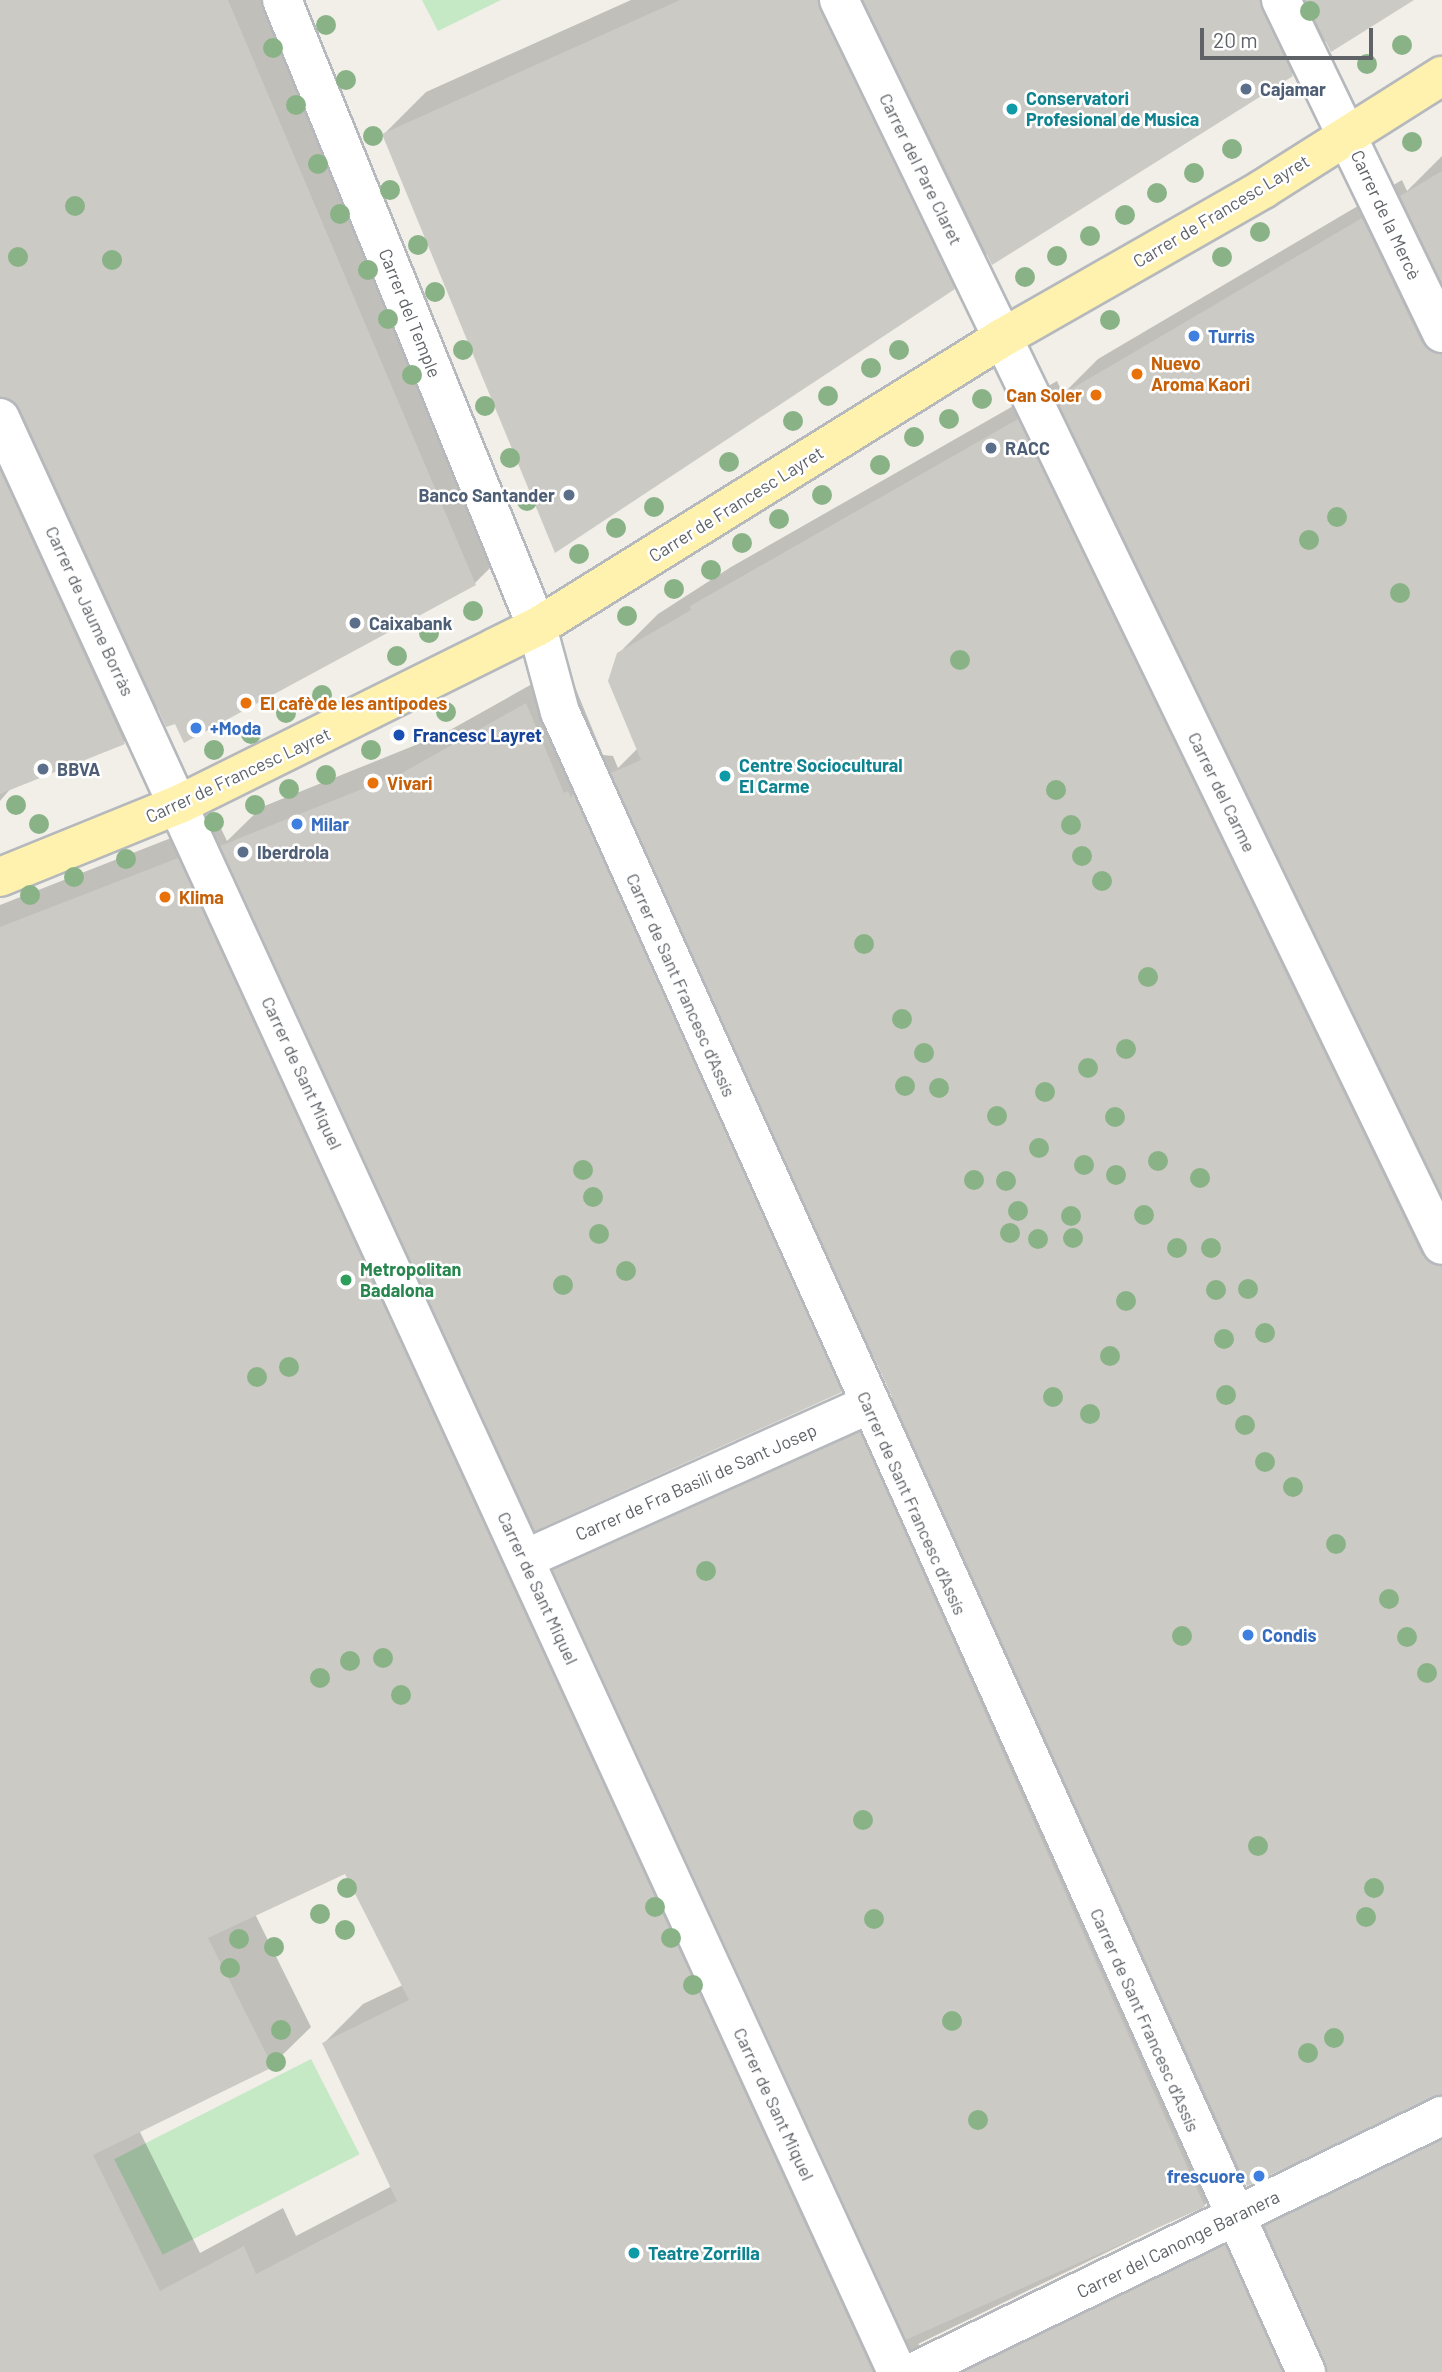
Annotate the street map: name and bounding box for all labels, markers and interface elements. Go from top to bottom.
scale bar [1204,14,1377,58]
text: 20 m [1213,27,1258,52]
place label: Cajamar [1260,78,1326,100]
marker: Cajamar [1238,81,1254,97]
place label: Conservatori Profesional de Musica [1026,88,1199,130]
street label: Carrer del Pare Claret [875,90,967,248]
marker: Conservatori Profesional de Musica [1004,101,1020,117]
street label: Carrer de la Mercè [1347,147,1425,283]
street label: Carrer de Francesc Layret [1129,150,1313,272]
street label: Carrer del Temple [374,245,446,381]
place label: Turris [1208,325,1255,347]
marker: Turris [1186,328,1202,344]
place label: Nuevo Aroma Kaori [1151,353,1250,396]
marker: Nuevo Aroma Kaori [1129,366,1145,382]
place label: Can Soler [1006,384,1082,406]
marker: Can Soler [1088,387,1104,403]
place label: RACC [1005,437,1050,459]
marker: RACC [983,440,999,456]
street label: Carrer de Francesc Layret [645,441,827,567]
place label: Banco Santander [418,484,555,506]
marker: Banco Santander [561,487,577,503]
street label: Carrer de Jaume Borràs [41,523,139,699]
place label: Caixabank [369,612,452,634]
marker: Caixabank [347,615,363,631]
place label: El cafè de les antípodes [260,692,447,714]
marker: El cafè de les antípodes [238,695,254,711]
place label: +Moda [210,717,261,739]
marker: +Moda [188,720,204,736]
street label: Carrer de Francesc Layret [142,723,334,827]
place label: Francesc Layret [413,724,542,746]
marker: Francesc Layret [391,727,407,743]
street label: Carrer del Carme [1184,728,1260,856]
place label: Centre Sociocultural El Carme [739,755,903,798]
place label: BBVA [57,758,100,780]
marker: BBVA [35,761,51,777]
marker: Centre Sociocultural El Carme [717,768,733,784]
place label: Vivari [387,772,433,794]
marker: Vivari [365,775,381,791]
place label: Milar [311,813,349,835]
marker: Milar [289,816,305,832]
place label: Iberdrola [257,841,329,863]
marker: Iberdrola [235,844,251,860]
street label: Carrer de Sant Francesc d'Assís [622,870,740,1100]
place label: Klima [179,886,224,908]
marker: Klima [157,889,173,905]
street label: Carrer de Sant Miquel [257,993,347,1153]
place label: Metropolitan Badalona [360,1259,461,1302]
marker: Metropolitan Badalona [338,1272,354,1288]
street label: Carrer de Sant Francesc d'Assís [853,1388,971,1618]
street label: Carrer de Fra Basili de Sant Josep [572,1419,820,1545]
street label: Carrer de Sant Miquel [493,1508,583,1668]
place label: Condis [1262,1624,1317,1646]
marker: Condis [1240,1627,1256,1643]
street label: Carrer de Sant Francesc d'Assís [1086,1905,1204,2135]
street label: Carrer de Sant Miquel [729,2024,819,2184]
place label: frescuore [1167,2165,1245,2187]
marker: frescuore [1251,2168,1267,2184]
street label: Carrer del Canonge Baranera [1073,2185,1283,2303]
place label: Teatre Zorrilla [648,2242,760,2264]
marker: Teatre Zorrilla [626,2245,642,2261]

